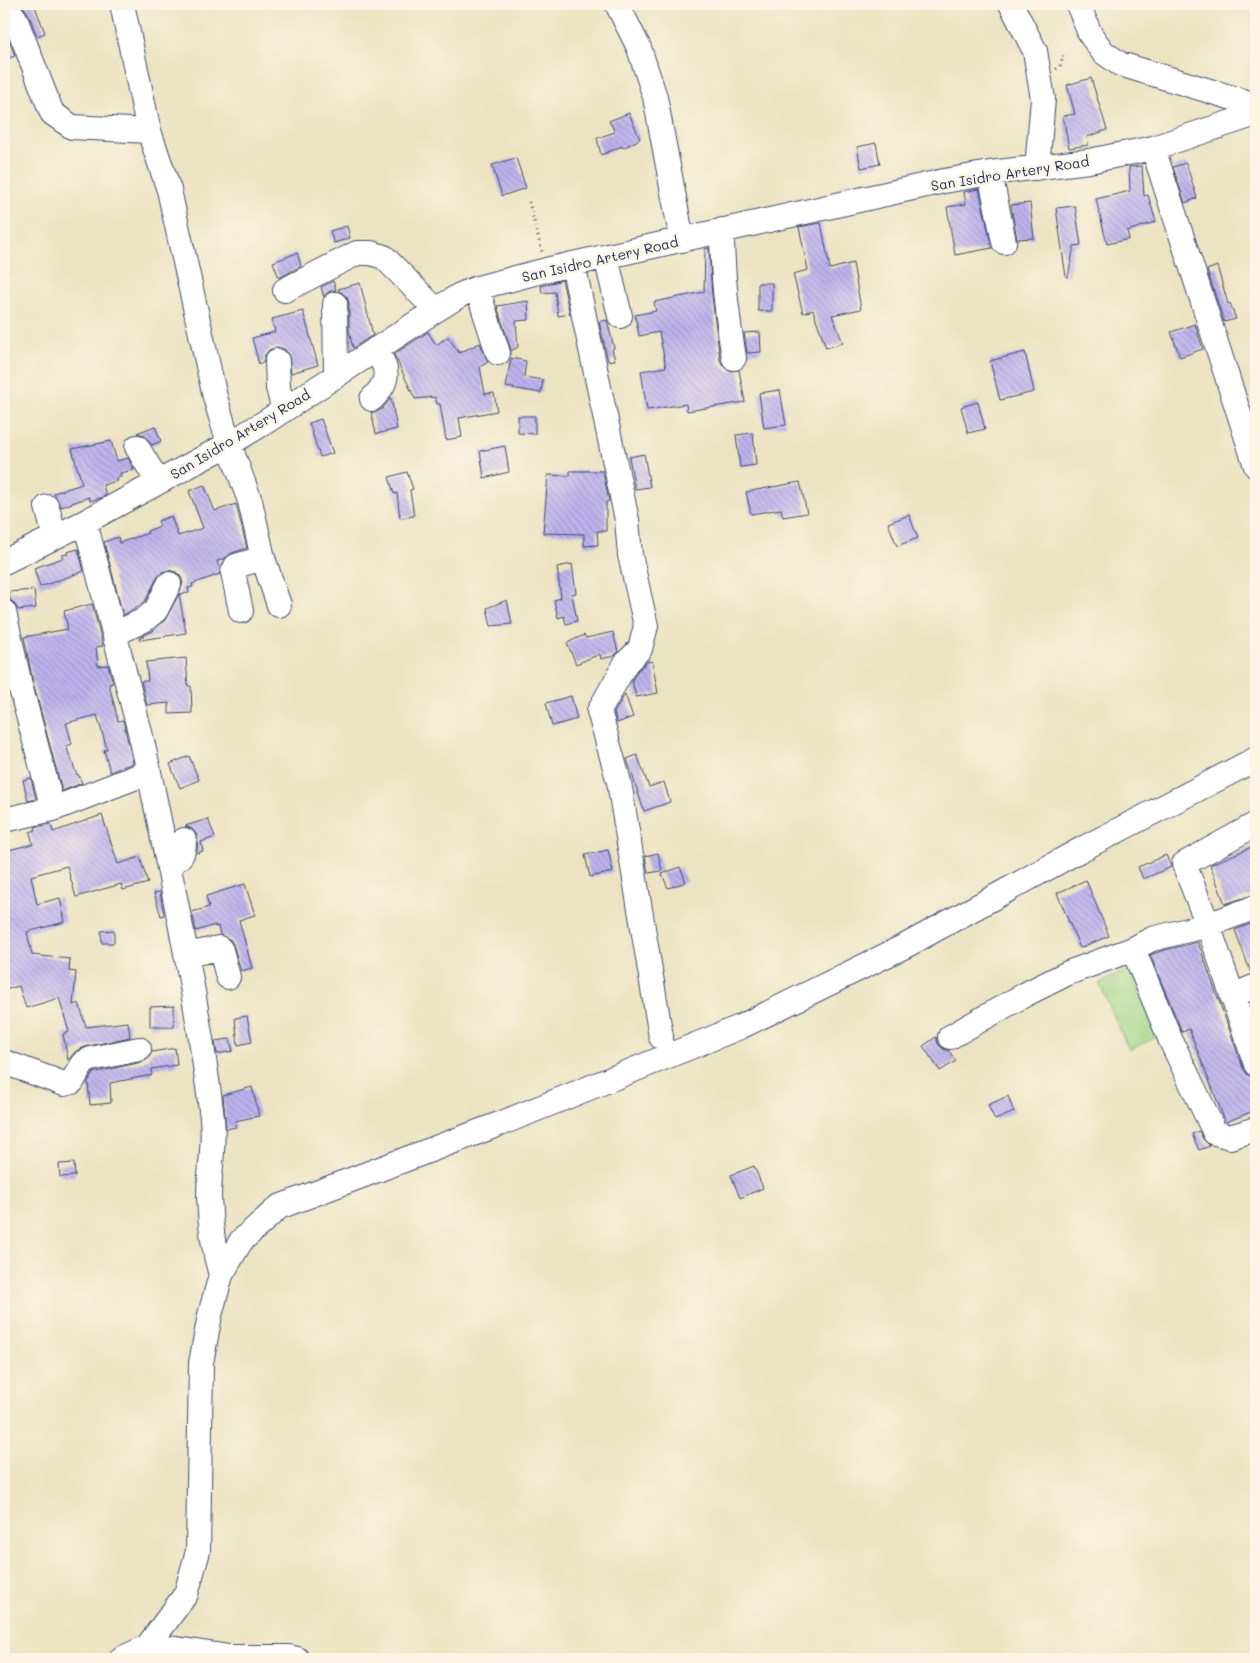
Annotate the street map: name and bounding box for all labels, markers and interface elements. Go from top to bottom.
street label: San Isidro Artery Road [930,151,1091,195]
street label: San Isidro Artery Road [520,232,680,286]
street label: San Isidro Artery Road [167,385,314,483]

